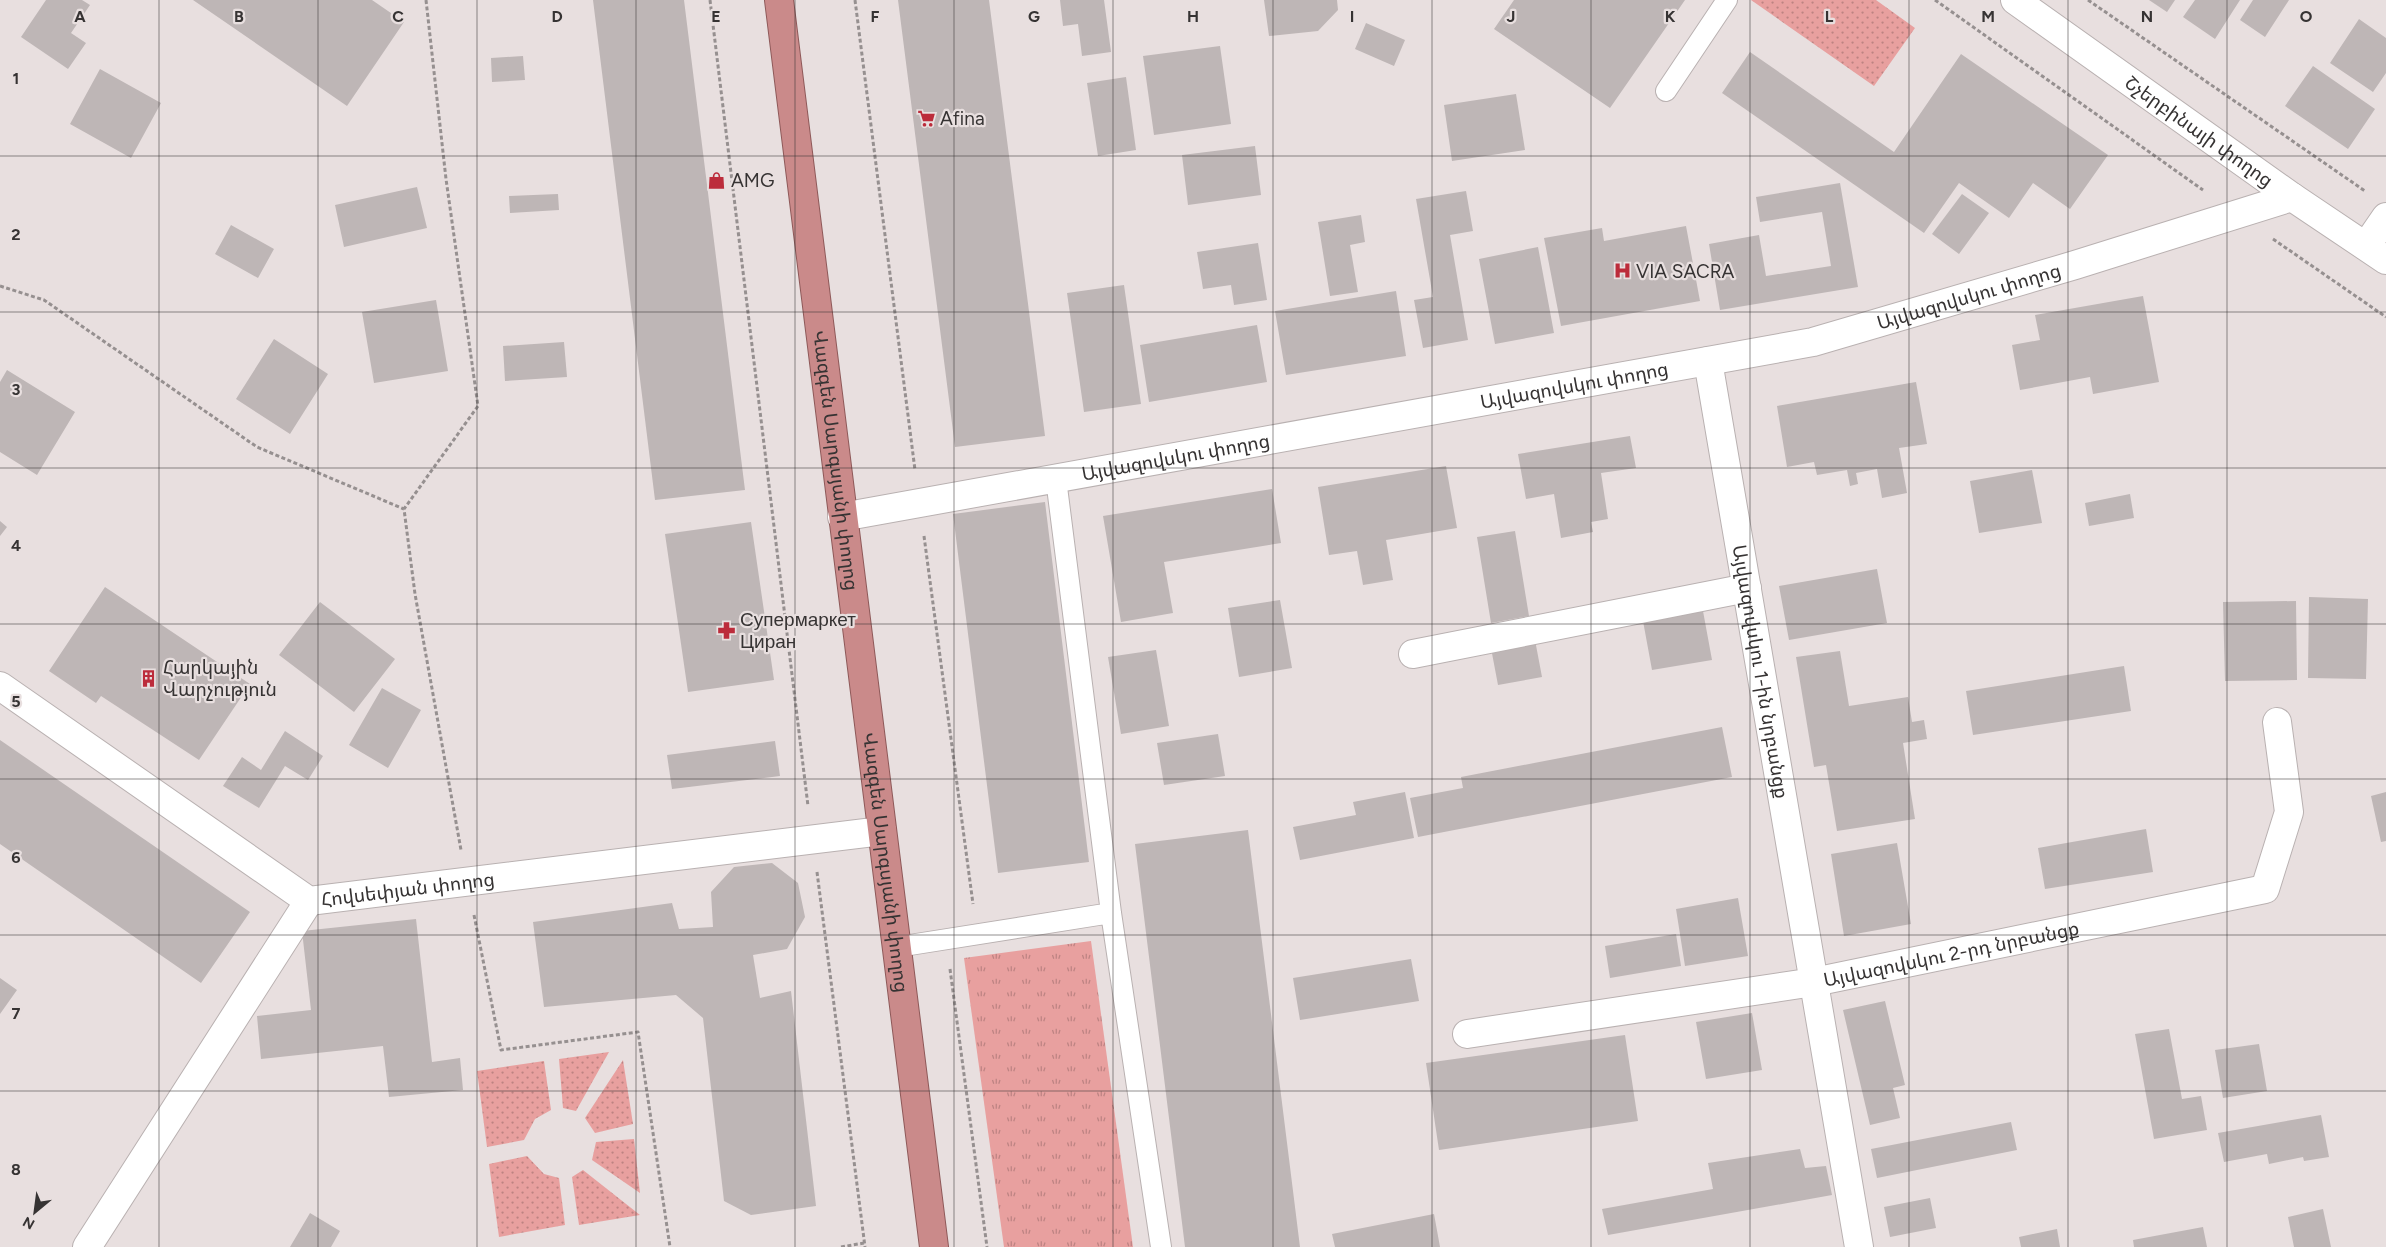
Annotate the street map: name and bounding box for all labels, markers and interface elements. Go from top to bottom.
text: A [74,7,86,26]
text: B [234,7,244,26]
text: C [392,7,404,26]
text: D [551,7,563,26]
text: E [711,7,721,26]
text: F [871,7,880,26]
text: G [1028,7,1040,26]
text: H [1187,7,1199,26]
text: I [1350,7,1354,26]
text: J [1507,7,1515,26]
text: K [1665,7,1676,26]
text: L [1825,7,1834,26]
text: M [1981,7,1995,26]
text: N [2141,7,2153,26]
text: O [2300,7,2313,26]
text: 1 [13,69,19,88]
street label: Շչերբինայի փողոց [2121,70,2278,192]
place label: Afina [940,107,985,130]
supermarket icon: Afina [916,108,936,128]
place label: AMG [731,169,774,192]
shop icon: AMG [707,170,727,190]
text: 2 [11,225,21,244]
street label: Այվազովսկու փողոց [1874,258,2063,334]
place label: VIA SACRA [1636,260,1735,283]
hospital icon: VIA SACRA [1612,261,1632,281]
street label: Վազգեն Սարգսյանի փողոց [809,329,864,592]
street label: Այվազովսկու փողոց [1478,357,1670,413]
text: 3 [12,380,21,399]
street label: Այվազովսկու փողոց [1080,429,1271,485]
text: 4 [11,536,21,555]
street label: Այվազովսկու 1-ին նրբանցք [1728,543,1794,800]
place label: Супермаркет Циран [740,608,856,653]
pharmacy icon: Супермаркет Циран [716,620,736,640]
place label: Հարկային Վարչություն [163,656,277,701]
building icon: Հարկային Վարչություն [139,668,159,688]
text: 5 [11,692,21,711]
street label: Վազգեն Սարգսյանի փողոց [859,731,914,994]
text: 6 [11,848,21,867]
street label: Հովսեփյան փողոց [320,867,496,911]
street label: Այվազովսկու 2-րդ նրբանցք [1821,916,2081,991]
text: 7 [12,1004,21,1023]
text: 8 [11,1160,21,1179]
north arrow [10,1187,60,1237]
text: N [20,1213,38,1233]

